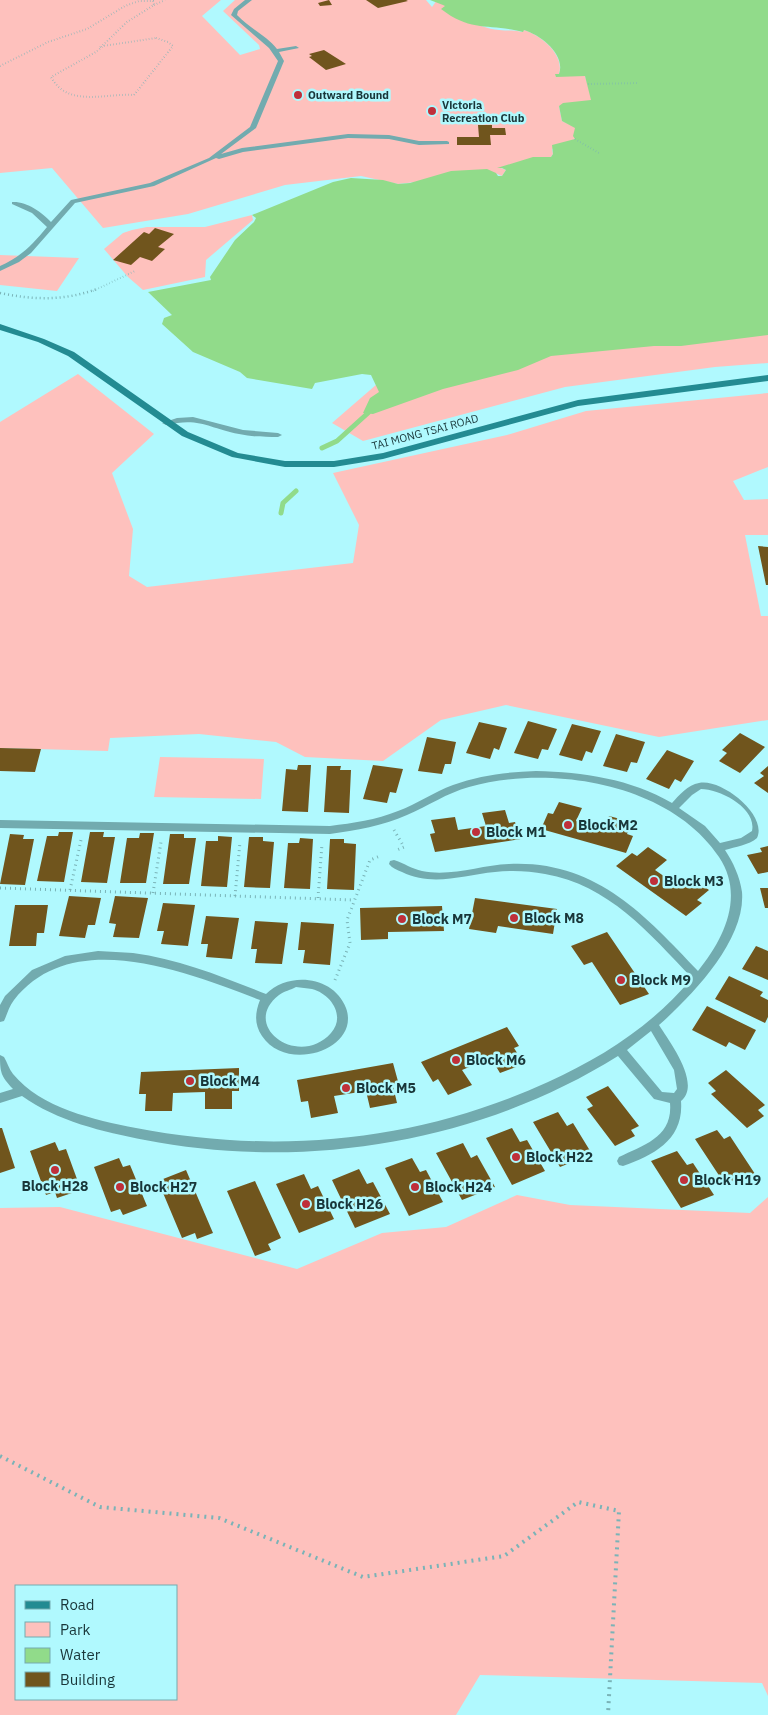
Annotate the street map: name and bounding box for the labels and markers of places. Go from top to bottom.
place label: Outward Bound [308,88,389,102]
marker: Outward Bound [292,89,304,101]
place label: Victoria Recreation Club [442,98,525,125]
marker: Victoria Recreation Club [426,105,438,117]
place label: Block M2 [578,816,638,834]
marker: Block M2 [562,819,574,831]
place label: Block M1 [486,823,547,841]
marker: Block M1 [470,826,482,838]
place label: Block M3 [664,872,724,890]
marker: Block M3 [648,875,660,887]
place label: Block M8 [524,909,584,927]
place label: Block M7 [412,910,472,928]
marker: Block M8 [508,912,520,924]
marker: Block M7 [396,913,408,925]
place label: Block M9 [631,971,691,989]
marker: Block M9 [615,974,627,986]
place label: Block M6 [466,1051,526,1069]
marker: Block M6 [450,1054,462,1066]
place label: Block M4 [200,1072,260,1090]
marker: Block M4 [184,1075,196,1087]
place label: Block M5 [356,1079,416,1097]
marker: Block M5 [340,1082,352,1094]
place label: Block H22 [526,1148,593,1166]
marker: Block H22 [510,1151,522,1163]
marker: Block H28 [49,1164,61,1176]
place label: Block H19 [694,1171,761,1189]
marker: Block H19 [678,1174,690,1186]
place label: Block H28 [21,1177,89,1195]
place label: Block H27 [130,1178,197,1196]
place label: Block H24 [425,1178,492,1196]
marker: Block H27 [114,1181,126,1193]
marker: Block H24 [409,1181,421,1193]
place label: Block H26 [316,1195,383,1213]
marker: Block H26 [300,1198,312,1210]

